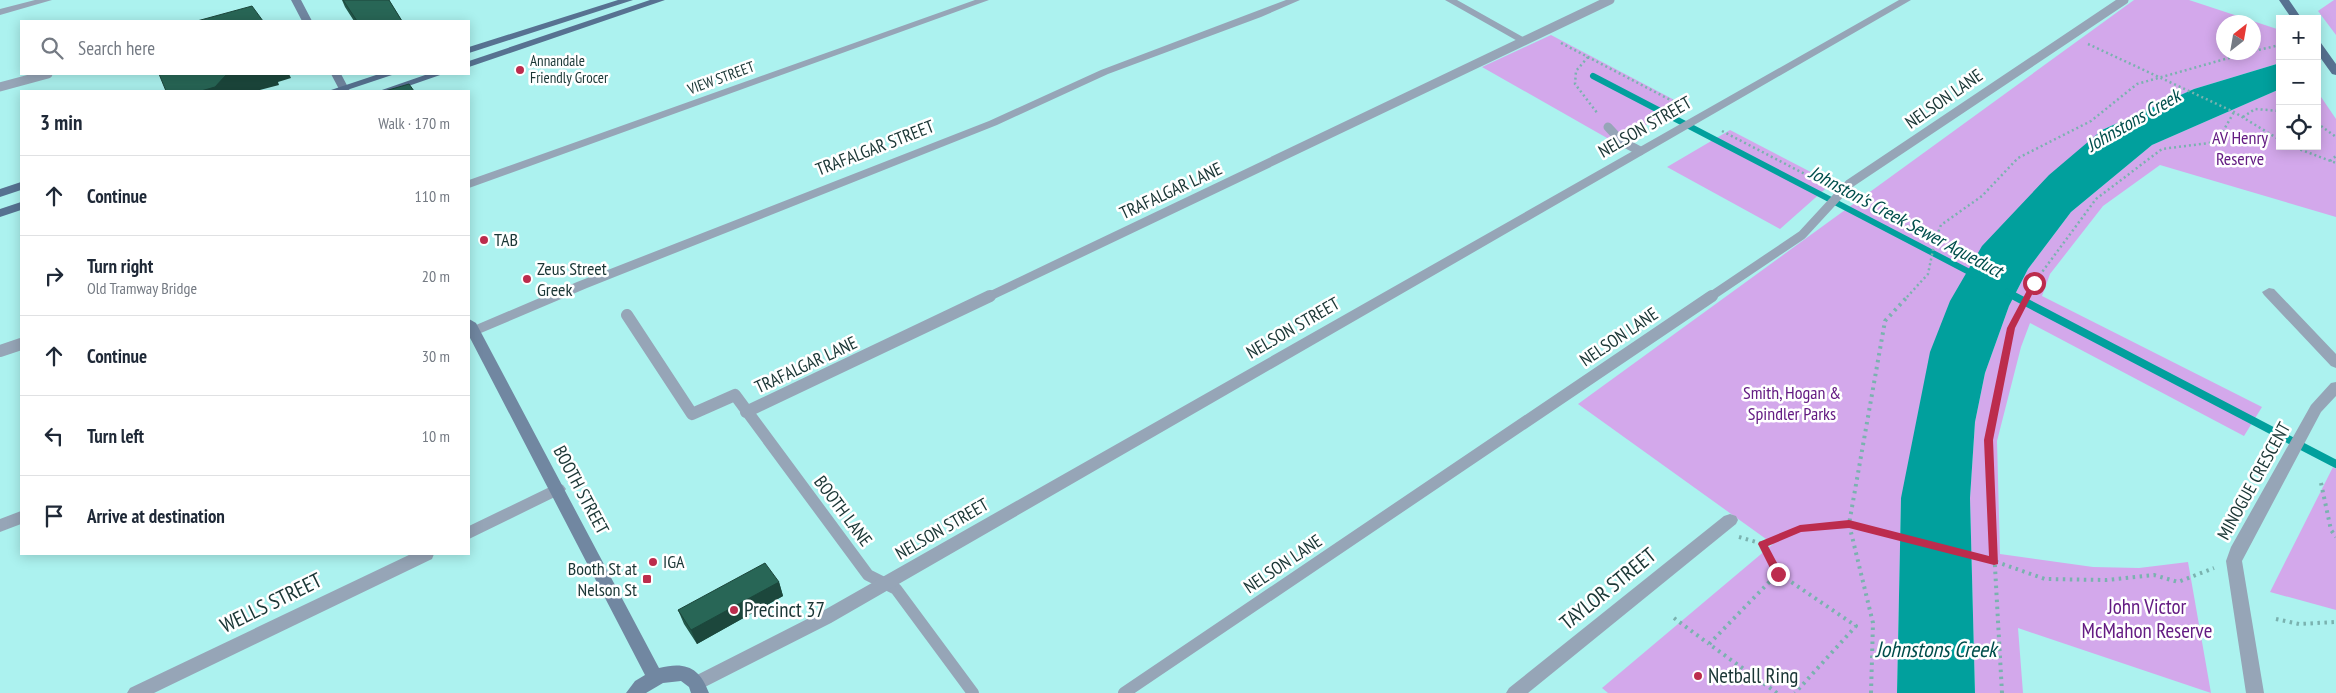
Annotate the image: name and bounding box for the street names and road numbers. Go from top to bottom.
street label: VIEW STREET [684,57,757,99]
street label: NELSON LANE [1900,64,1987,134]
street label: NELSON STREET [1594,91,1695,162]
street label: TRAFALGAR STREET [812,114,937,181]
street label: TRAFALGAR LANE [1116,157,1226,224]
street label: NELSON STREET [1242,292,1343,363]
street label: NELSON LANE [1575,302,1662,371]
street label: TRAFALGAR LANE [751,331,861,398]
street label: MINOGUE CRESCENT [2212,418,2295,544]
street label: BOOTH STREET [549,442,614,538]
street label: BOOTH LANE [809,471,877,551]
street label: NELSON STREET [891,493,992,564]
street label: NELSON LANE [1239,529,1326,598]
street label: TAYLOR STREET [1554,541,1662,636]
street label: WELLS STREET [215,566,327,639]

